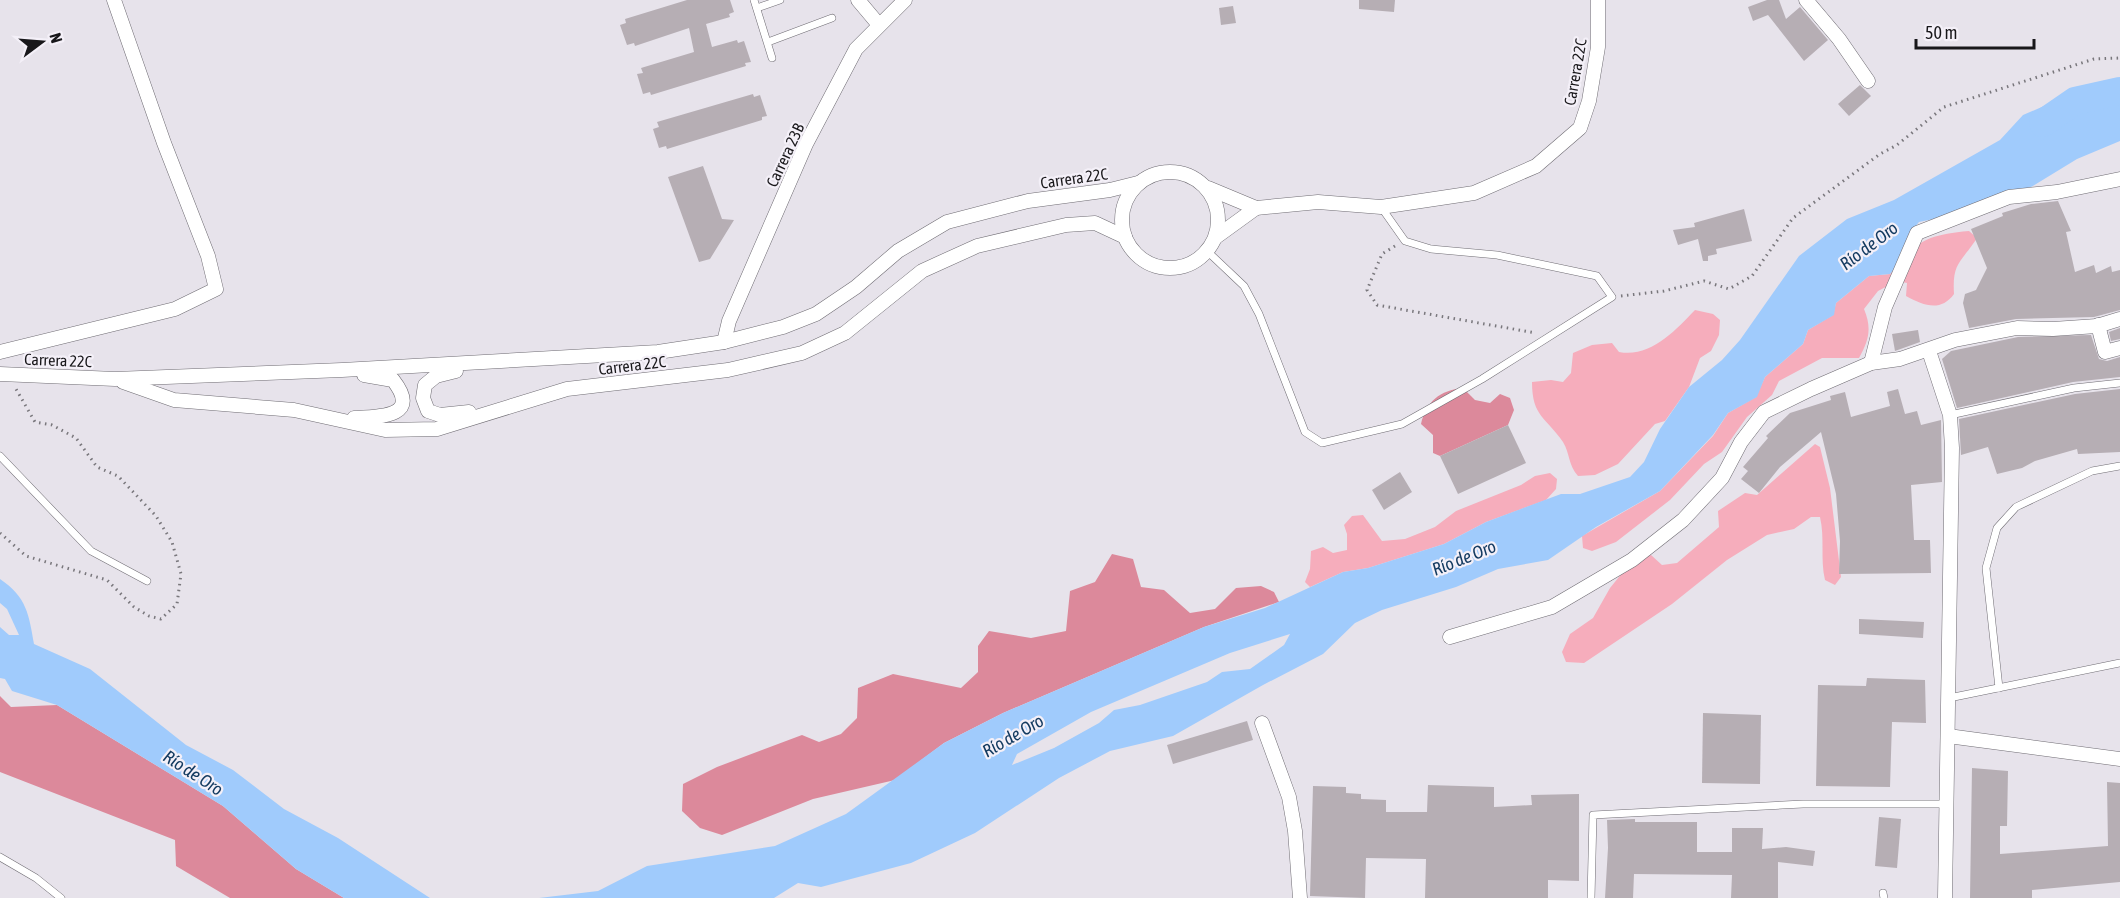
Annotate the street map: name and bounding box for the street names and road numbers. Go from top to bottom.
street label: Carrera 22C [1560,37,1590,107]
street label: Carrera 23B [762,120,808,190]
street label: Carrera 22C [1039,164,1109,192]
street label: Carrera 22C [24,350,92,370]
street label: Carrera 22C [597,352,667,378]

